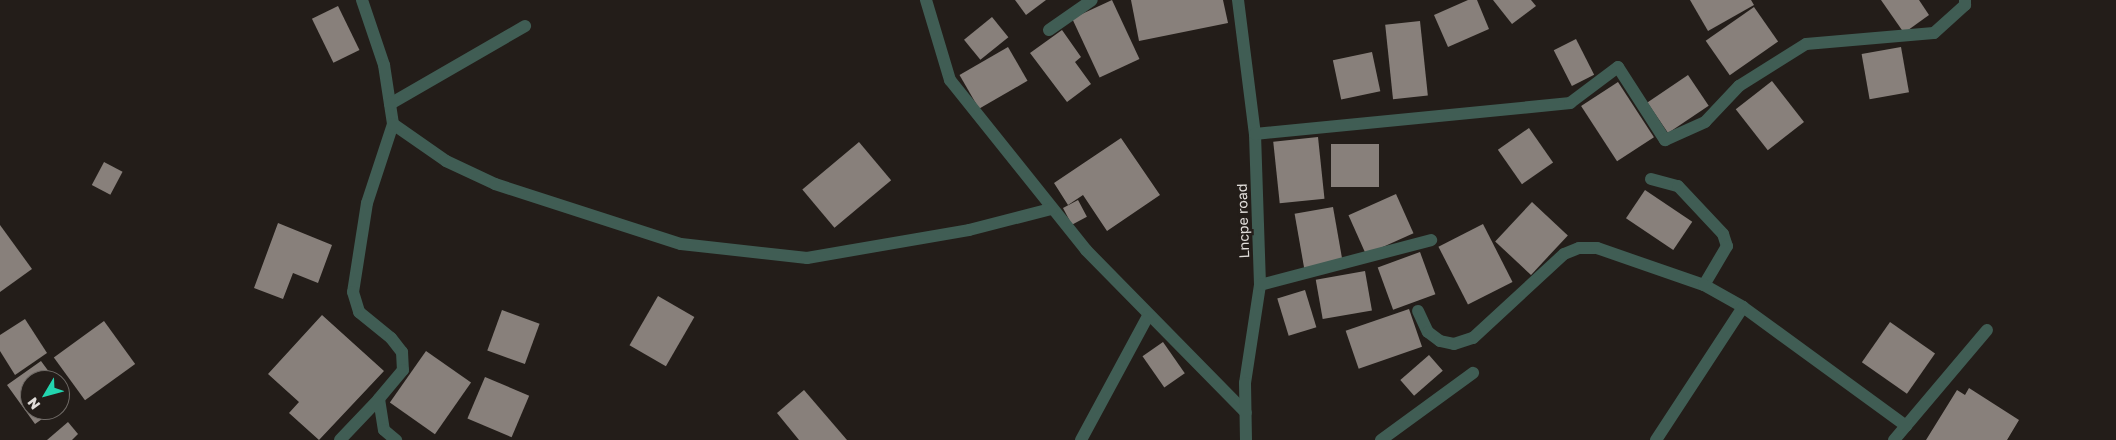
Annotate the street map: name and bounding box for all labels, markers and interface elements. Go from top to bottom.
street label: Lncpe road [1233,183,1253,259]
north arrow [20,370,70,420]
text: N [23,394,43,413]

